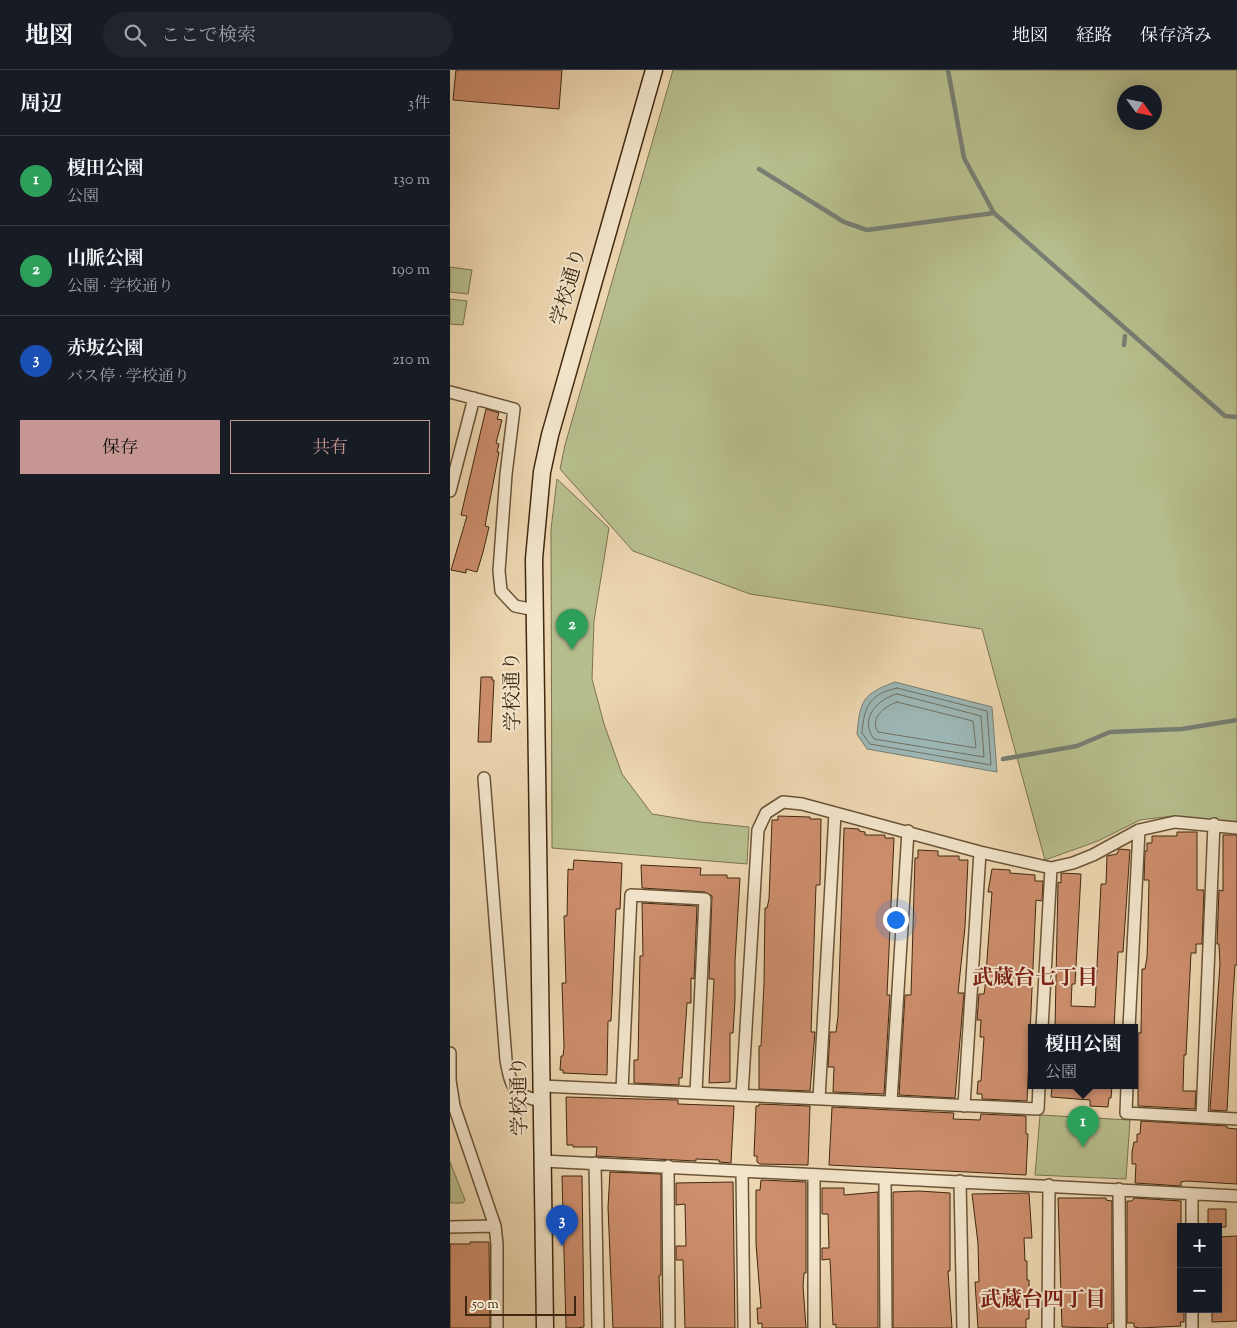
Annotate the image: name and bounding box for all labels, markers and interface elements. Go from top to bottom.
search box [103,12,453,57]
text: 地図 [25,20,73,54]
icon: search [121,21,149,49]
text: ここで検索 [161,23,256,50]
text: 地図 [1012,24,1048,50]
text: 経路 [1076,24,1112,50]
text: 保存済み [1140,24,1212,50]
north arrow [1117,85,1162,130]
text: 周辺 [20,90,62,120]
text: 3件 [408,93,430,116]
text: 榎田公園 [67,156,143,183]
text: 1 [33,169,39,192]
text: 130 m [393,169,430,192]
text: 公園 [67,186,99,209]
street label: 学校通り [545,245,595,329]
text: 山脈公園 [67,246,143,273]
text: 2 [32,259,40,282]
text: 190 m [392,259,430,282]
text: 公園 · 学校通り [67,276,174,299]
text: 赤坂公園 [67,336,143,363]
text: 3 [33,349,39,372]
text: 210 m [392,349,430,372]
text: バス停 · 学校通り [67,366,190,389]
button: 保存 [20,420,220,474]
button: 共有 [230,420,430,474]
pin: 2 [556,609,588,650]
street label: 学校通り [499,651,529,731]
your location [883,907,909,933]
district label: 武蔵台七丁目 [972,964,1098,994]
popup [1028,1024,1138,1089]
text: 榎田公園 [1045,1032,1121,1059]
street label: 学校通り [506,1056,536,1136]
text: 公園 [1045,1062,1077,1085]
pin: 1 [1067,1106,1099,1147]
pin: 3 [546,1205,578,1246]
map controls [1177,1223,1222,1313]
button: + [1177,1223,1222,1268]
button: − [1177,1268,1222,1313]
district label: 武蔵台四丁目 [980,1286,1106,1316]
scale bar [465,1293,576,1316]
text: 50 m [472,1295,499,1315]

